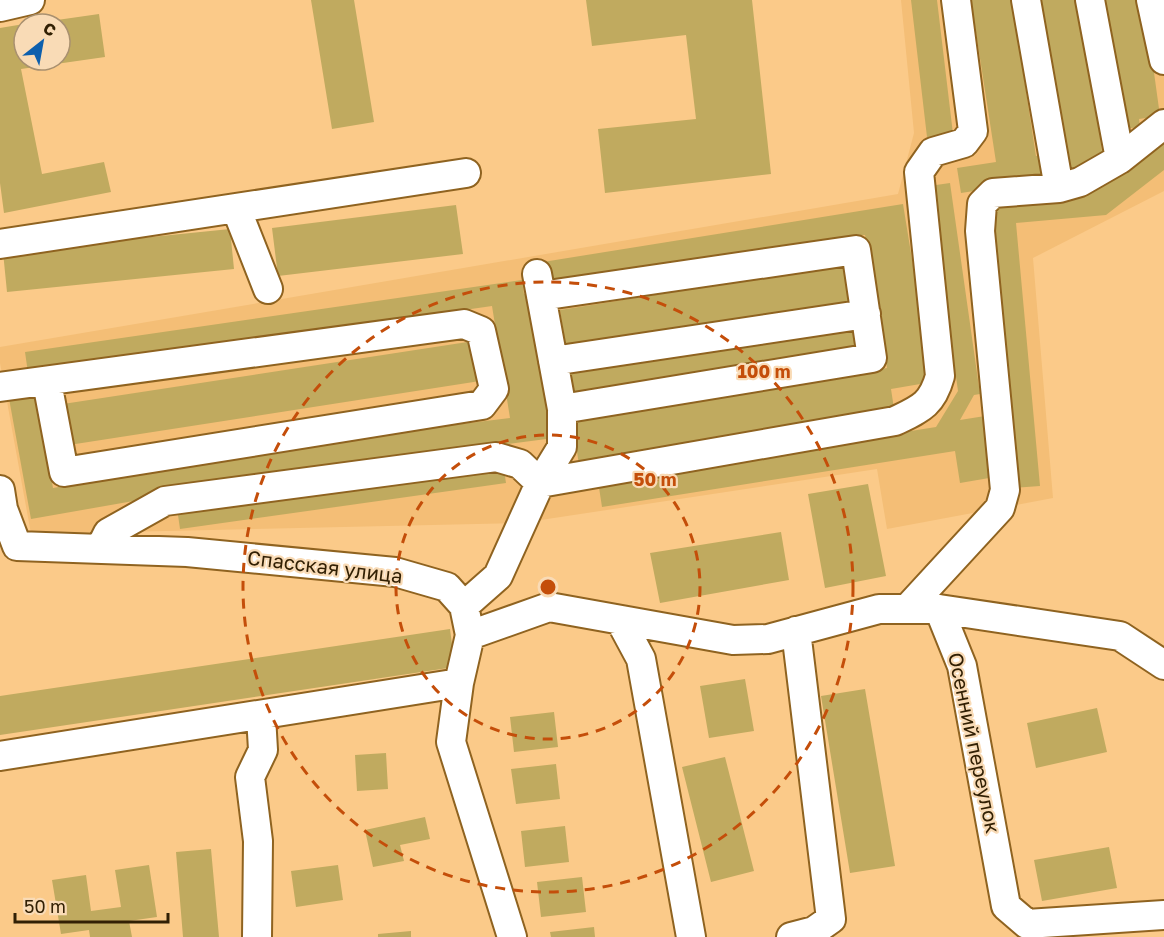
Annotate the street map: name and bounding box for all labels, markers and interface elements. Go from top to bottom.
north arrow [12,12,72,72]
text: С [40,18,60,41]
text: 100 m [738,360,790,382]
text: 50 m [634,468,676,490]
street label: Спасская улица [246,545,404,587]
centre of rings [538,577,558,597]
street label: Осенний переулок [944,650,1006,835]
scale bar [15,886,168,924]
text: 50 m [24,895,66,917]

